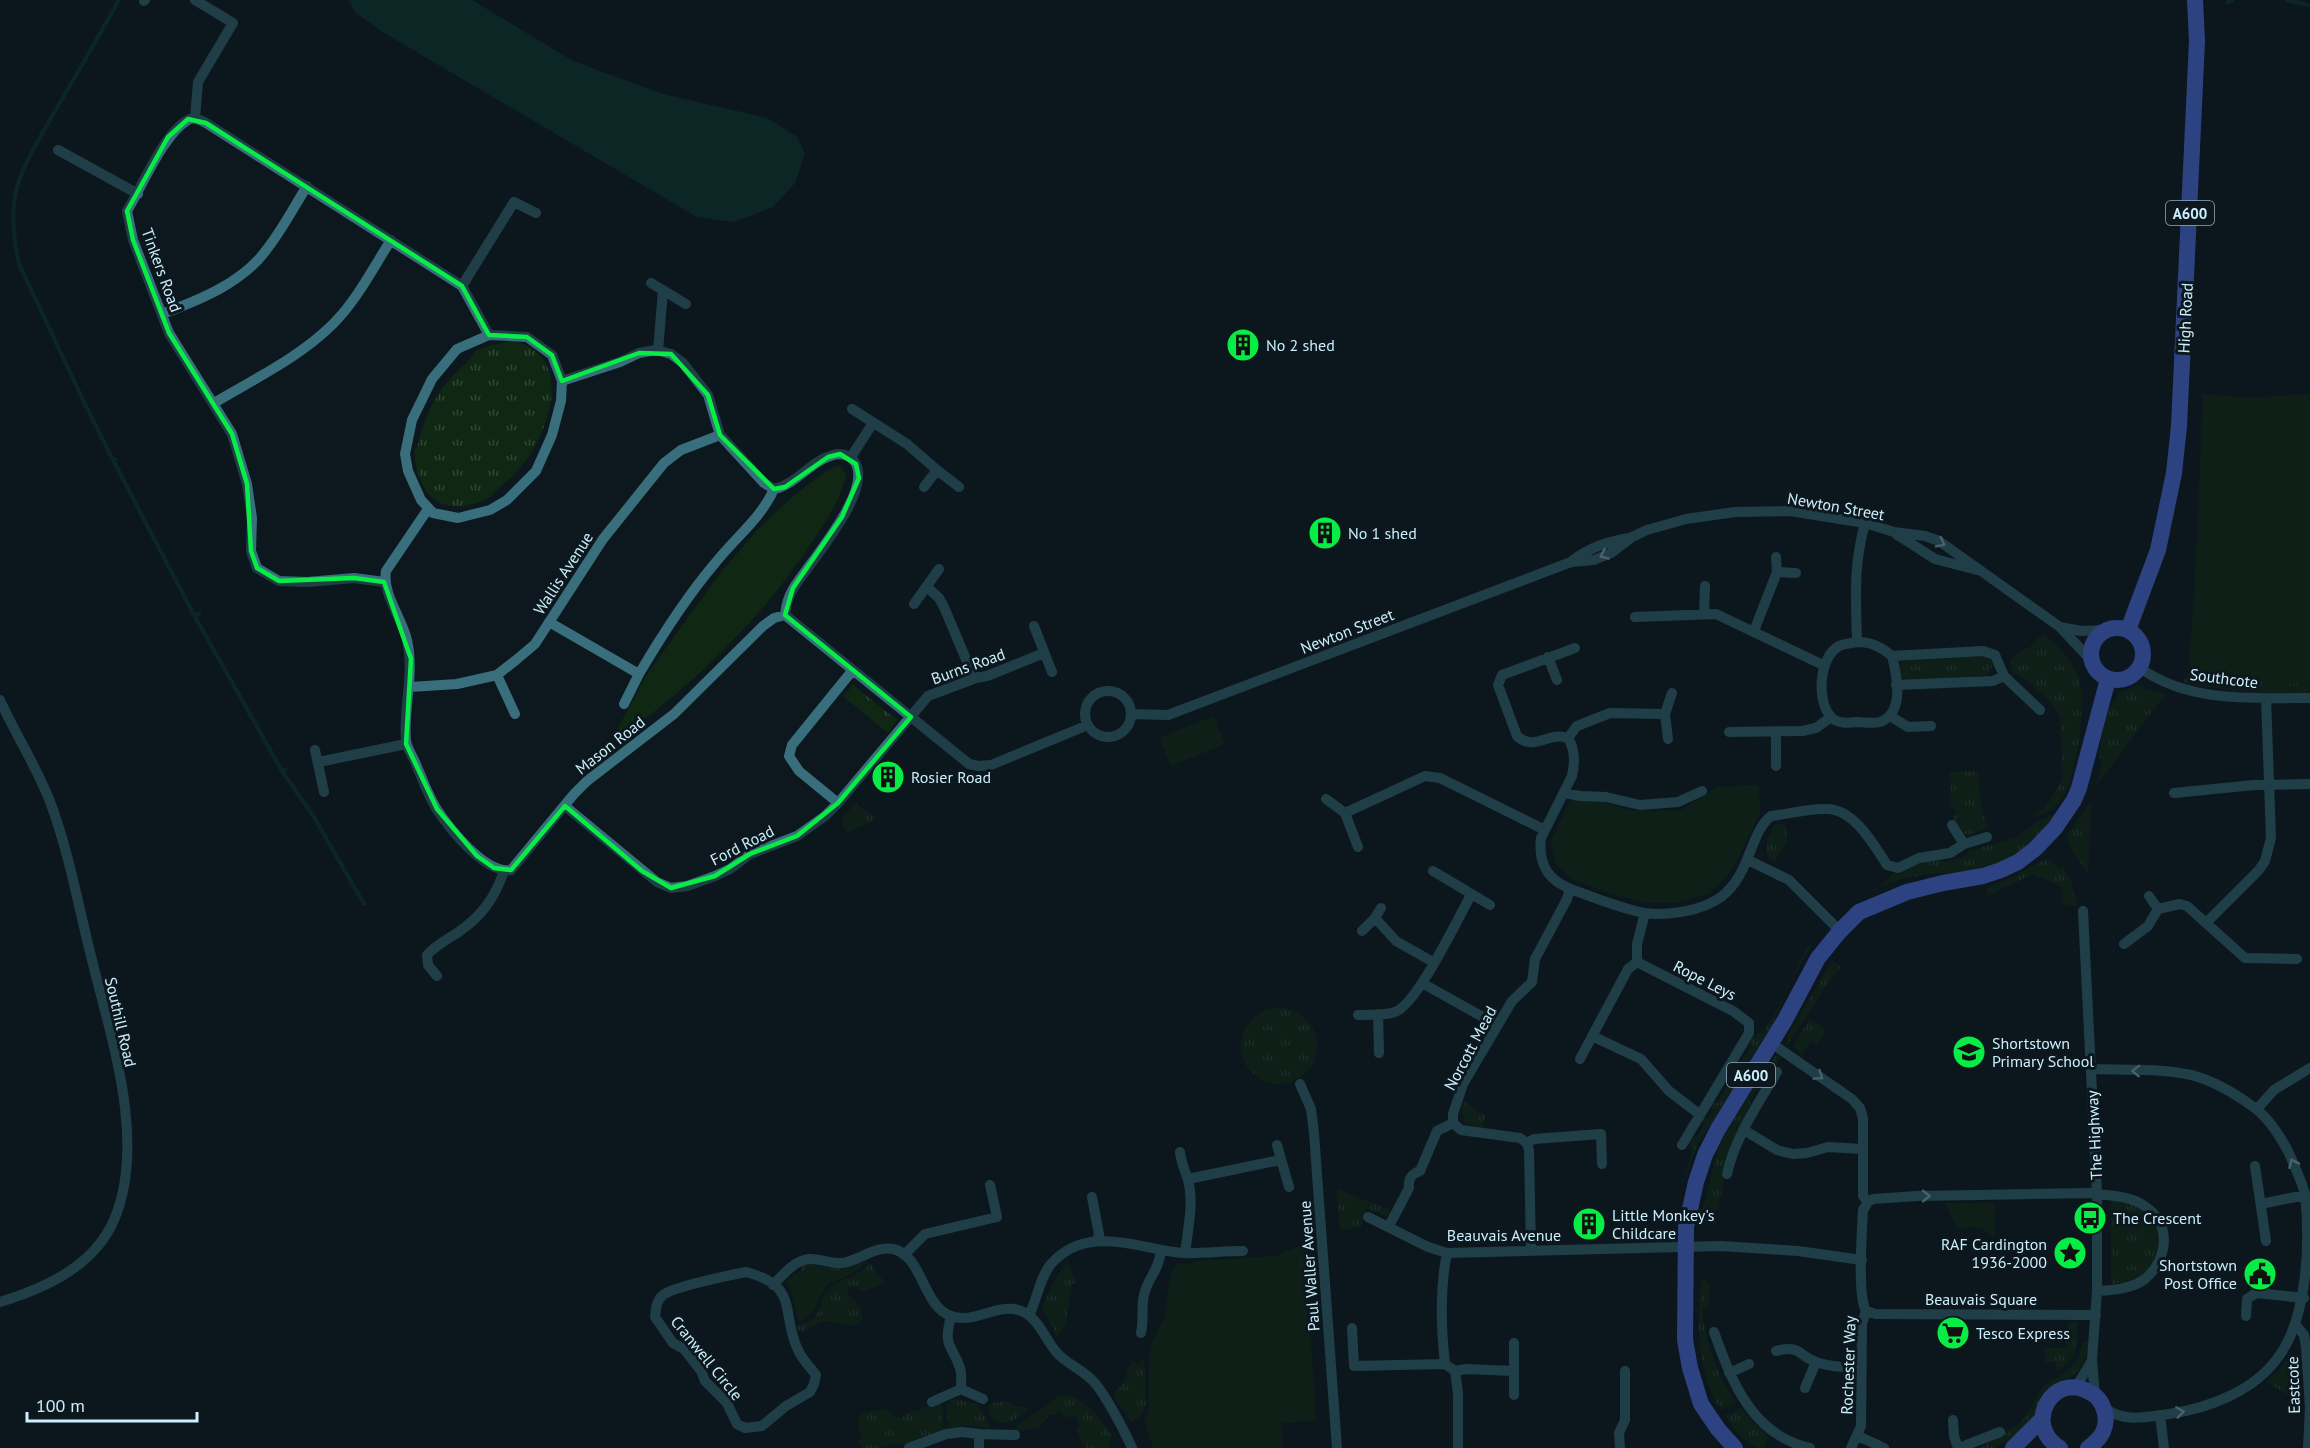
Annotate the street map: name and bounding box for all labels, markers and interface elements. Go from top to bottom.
road number: A600 [2166,201,2214,225]
street label: Tinkers Road [138,225,186,315]
street label: High Road [2173,282,2197,354]
building icon: No 2 shed [1225,327,1261,363]
place label: No 2 shed [1266,335,1335,355]
street label: Newton Street [1786,488,1887,524]
building icon: No 1 shed [1307,515,1343,551]
place label: No 1 shed [1348,523,1417,543]
street label: Wallis Avenue [529,528,597,618]
one-way arrow [1935,536,1945,547]
one-way arrow [1599,548,1610,560]
street label: Newton Street [1298,604,1397,658]
street label: Burns Road [928,643,1008,689]
street label: Southcote [2189,664,2259,692]
street label: Mason Road [571,712,649,778]
building icon: Rosier Road [870,759,906,795]
place label: Rosier Road [911,767,991,787]
street label: Ford Road [707,820,777,870]
street label: Rope Leys [1670,956,1740,1004]
street label: Southill Road [101,975,141,1069]
street label: Norcott Mead [1439,1002,1501,1094]
place label: Shortstown Primary School [1992,1033,2094,1071]
school or university icon: Shortstown Primary School [1951,1034,1987,1070]
road number: A600 [1727,1063,1775,1087]
one-way arrow [2132,1064,2141,1077]
one-way arrow [1812,1069,1823,1080]
street label: The Highway [2082,1089,2106,1180]
one-way arrow [2288,1159,2300,1170]
one-way arrow [1921,1190,1930,1202]
street label: Paul Waller Avenue [1294,1200,1324,1332]
bus stop icon: The Crescent [2072,1200,2108,1236]
place label: Little Monkey's Childcare [1612,1205,1715,1243]
building icon: Little Monkey's Childcare [1571,1206,1607,1242]
place label: The Crescent [2113,1208,2202,1228]
street label: Beauvais Avenue [1447,1225,1561,1245]
place label: RAF Cardington 1936-2000 [1941,1234,2047,1272]
place icon: RAF Cardington 1936-2000 [2052,1235,2088,1271]
place label: Shortstown Post Office [2159,1255,2237,1293]
public building icon: Shortstown Post Office [2242,1256,2278,1292]
street label: Beauvais Square [1925,1289,2037,1309]
street label: Cranwell Circle [667,1312,747,1404]
street label: Rochester Way [1836,1315,1860,1415]
supermarket icon: Tesco Express [1935,1315,1971,1351]
place label: Tesco Express [1976,1323,2070,1343]
street label: Eastcote [2282,1356,2304,1414]
scale bar [27,1385,196,1423]
text: 100 m [36,1394,85,1417]
one-way arrow [2176,1407,2185,1419]

